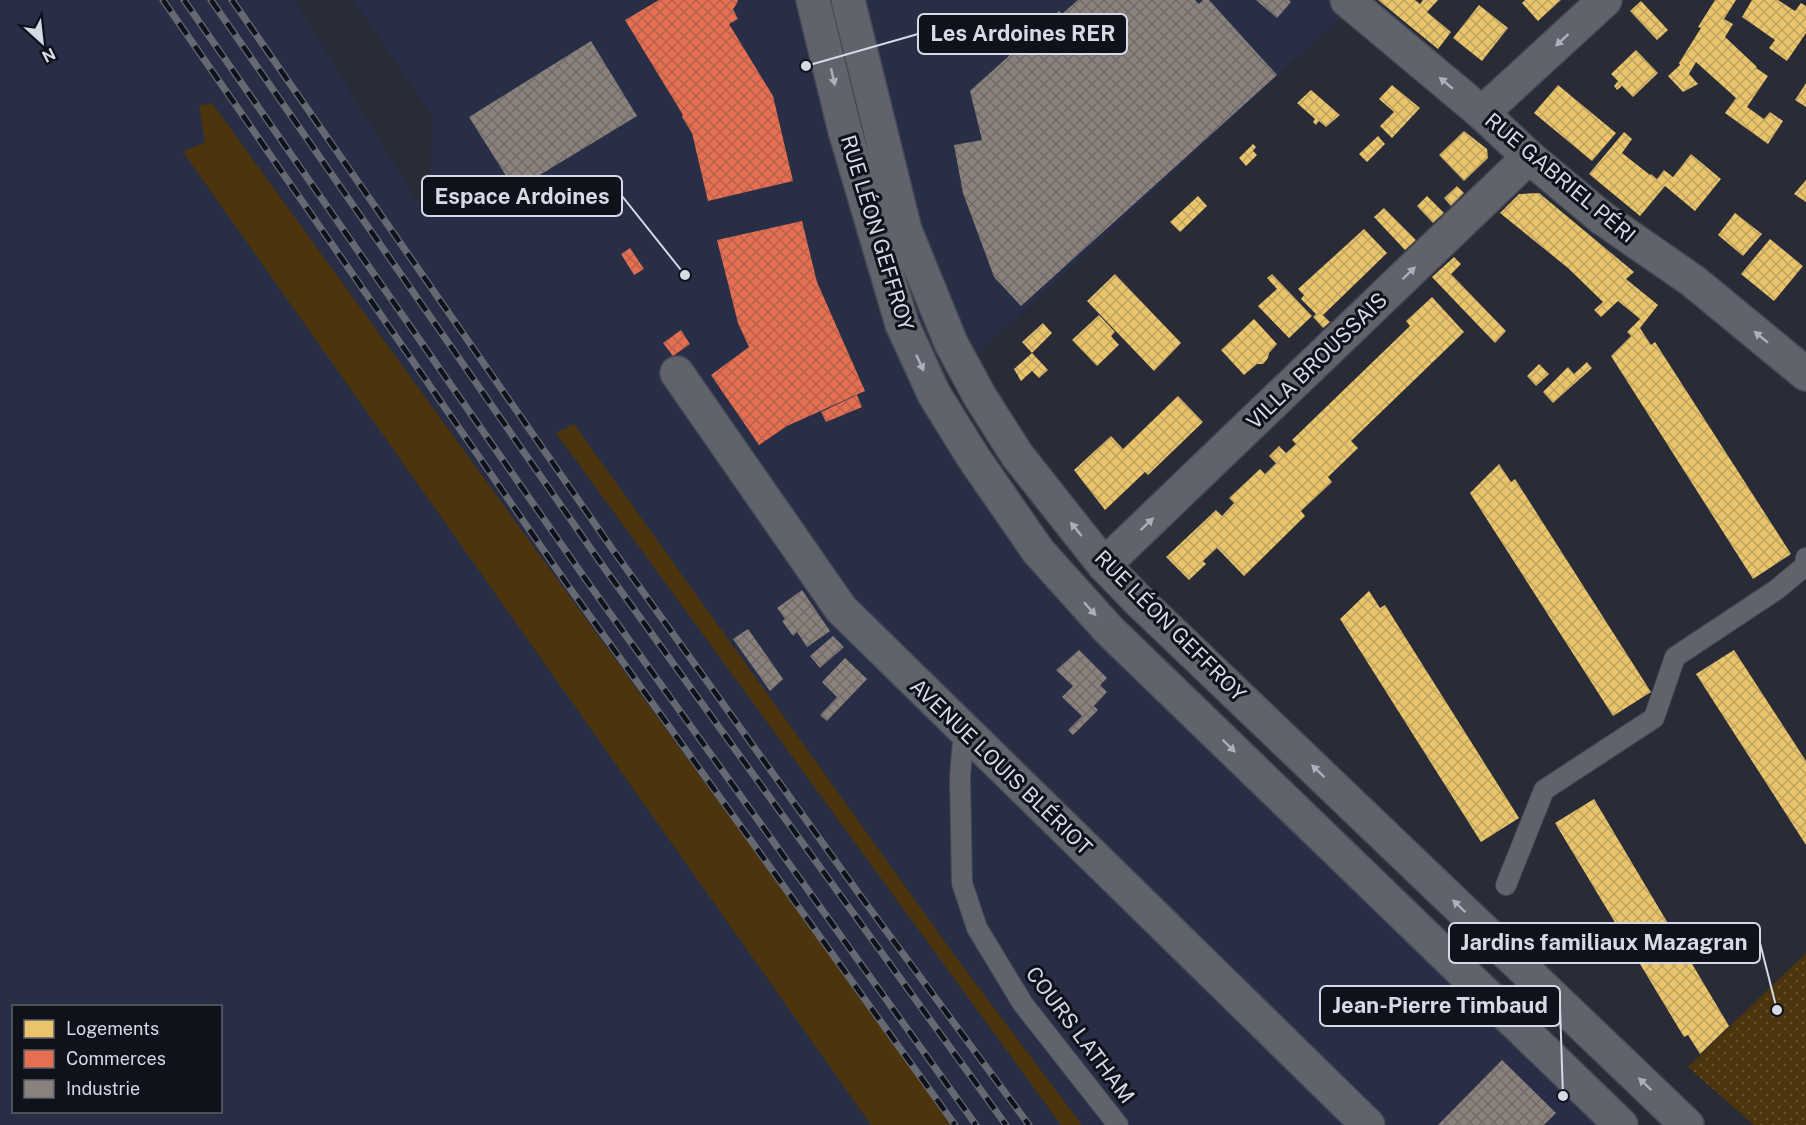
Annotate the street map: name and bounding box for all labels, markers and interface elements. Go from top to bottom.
north arrow [12,12,72,72]
callout: Les Ardoines RER [918,14,1127,54]
text: Les Ardoines RER [930,20,1116,46]
one-way arrow [1555,32,1569,46]
text: N [39,44,58,66]
one-way arrow [828,68,838,86]
one-way arrow [1439,77,1454,90]
street label: RUE GABRIEL PÉRI [1480,107,1641,248]
street label: RUE LÉON GEFFROY [836,132,919,334]
callout: Espace Ardoines [422,176,622,216]
text: Espace Ardoines [434,183,610,209]
one-way arrow [1401,266,1416,280]
street label: VILLA BROUSSAIS [1241,287,1392,434]
one-way arrow [1753,330,1769,343]
one-way arrow [916,355,925,372]
one-way arrow [1139,517,1154,531]
one-way arrow [1071,522,1083,537]
street label: RUE LÉON GEFFROY [1090,545,1251,707]
one-way arrow [1083,601,1096,616]
street label: AVENUE LOUIS BLÉRIOT [905,673,1097,860]
one-way arrow [1222,738,1236,752]
one-way arrow [1311,765,1325,779]
one-way arrow [1451,899,1466,913]
callout: Jardins familiaux Mazagran [1449,923,1760,963]
text: Jardins familiaux Mazagran [1461,929,1747,955]
street label: COURS LATHAM [1021,961,1140,1108]
callout: Jean-Pierre Timbaud [1320,986,1560,1026]
text: Jean-Pierre Timbaud [1332,992,1548,1018]
legend [12,1005,222,1113]
text: Logements [66,1018,159,1039]
text: Commerces [66,1048,166,1069]
text: Industrie [66,1078,140,1099]
one-way arrow [1638,1078,1652,1092]

